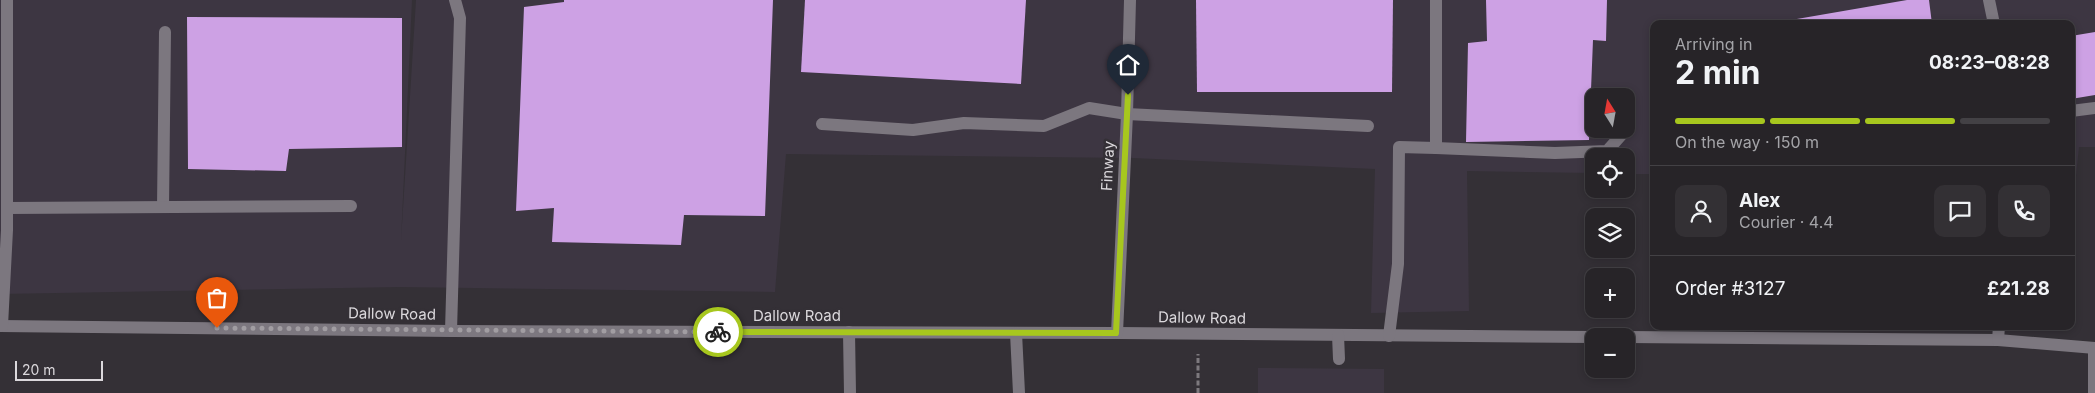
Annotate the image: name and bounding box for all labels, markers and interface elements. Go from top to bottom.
text: Arriving in [1675,34,1752,54]
pin [1107,44,1149,95]
icon: home [1114,51,1142,79]
text: 08:23–08:28 [1929,51,2050,74]
text: 2 min [1675,53,1761,92]
north arrow [1585,88,1635,138]
map controls [1585,88,1635,378]
text: On the way · 150 m [1675,132,1819,152]
street label: Finway [1097,140,1118,192]
button: locate [1585,148,1635,198]
button: person [1675,185,1727,237]
button: chat [1934,185,1986,237]
button: phone [1998,185,2050,237]
text: Alex [1739,189,1780,212]
button: layers [1585,208,1635,258]
text: Courier · 4.4 [1739,212,1834,232]
button: + [1585,268,1635,318]
pin [196,277,238,328]
text: Order #3127 [1675,277,1785,300]
text: £21.28 [1987,277,2050,300]
icon: bag [203,284,231,312]
street label: Dallow Road [348,303,436,324]
street label: Dallow Road [753,306,841,325]
courier [693,307,743,357]
street label: Dallow Road [1158,307,1246,328]
icon: bike [704,318,732,346]
button: − [1585,328,1635,378]
scale bar [15,358,102,381]
text: 20 m [22,361,56,378]

